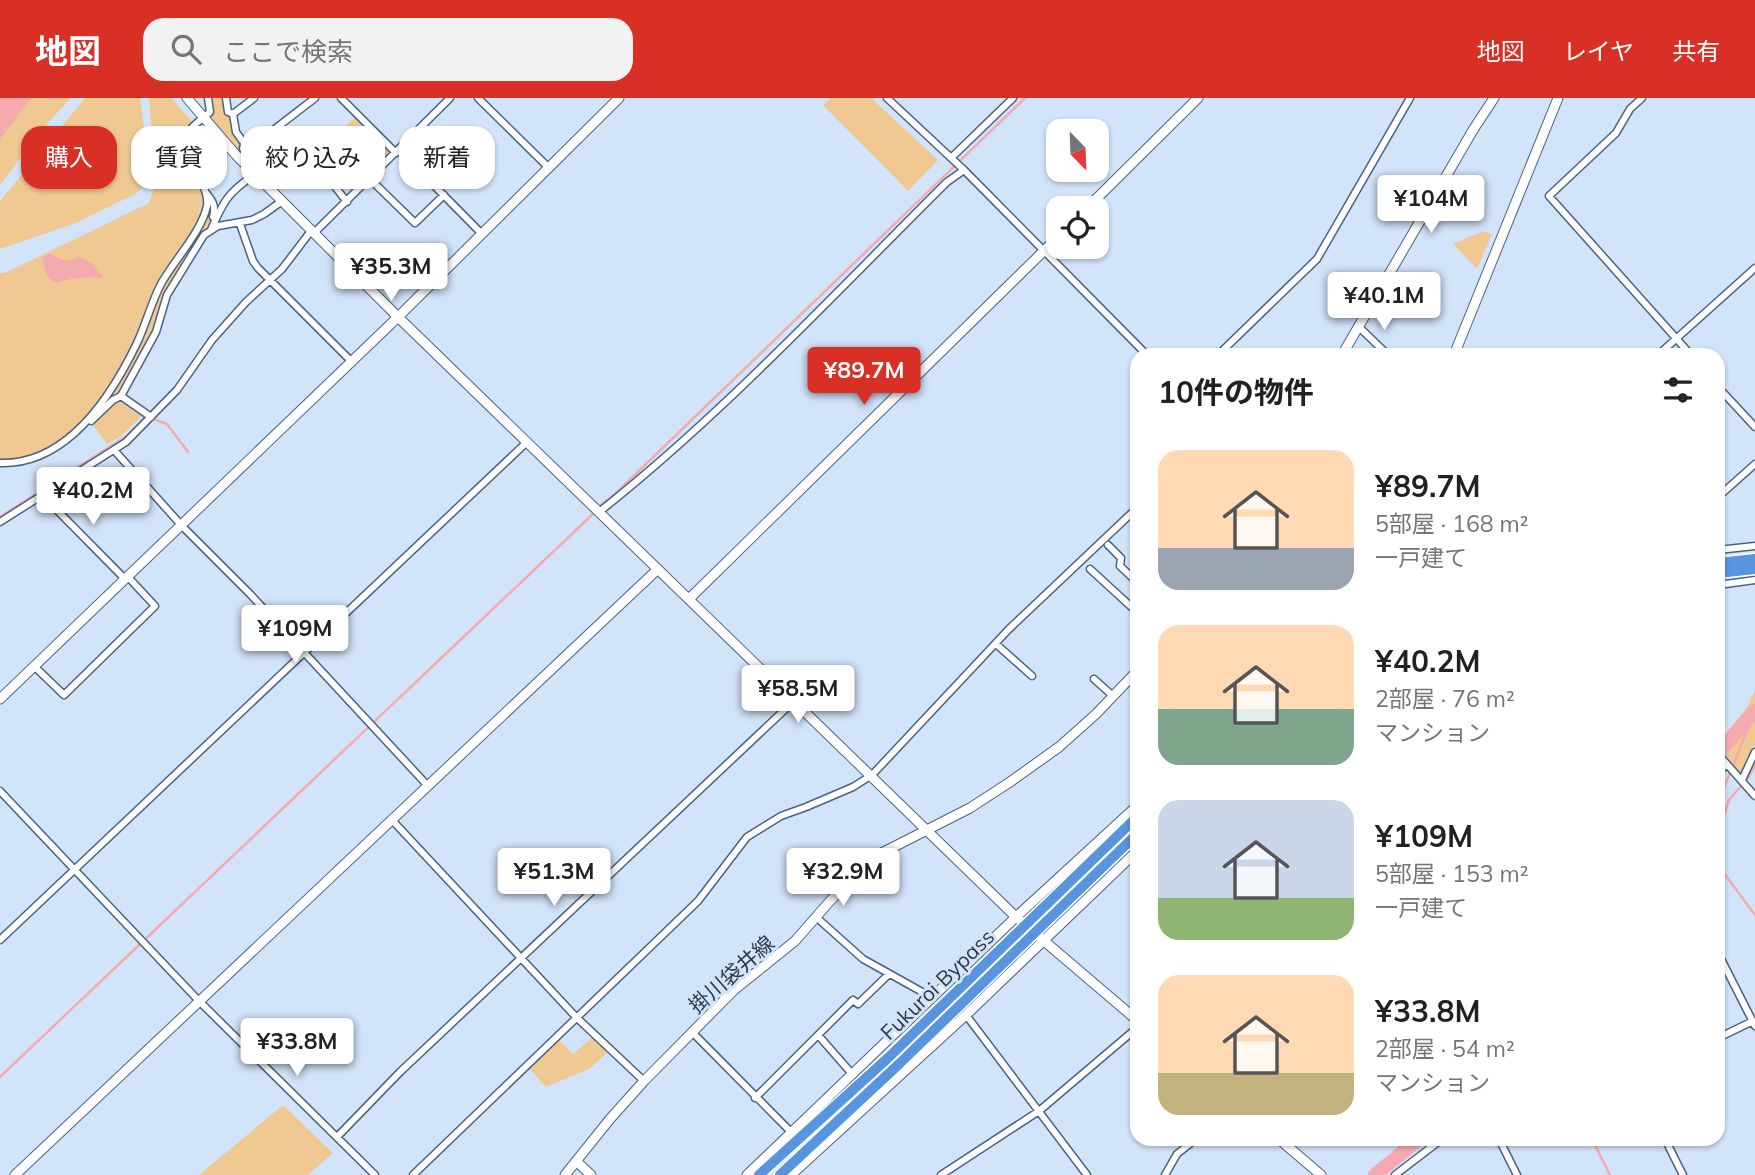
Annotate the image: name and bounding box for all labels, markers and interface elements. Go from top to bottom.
search box [143,18,633,81]
text: 地図 [35,30,101,71]
icon: search [167,30,205,68]
text: ここで検索 [223,35,353,68]
text: 地図 [1477,36,1525,66]
text: レイヤ [1563,36,1634,66]
text: 共有 [1672,36,1720,66]
north arrow [1046,119,1110,182]
map controls [1046,119,1109,259]
chip: 購入 [21,126,117,189]
chip: 賃貸 [131,126,227,189]
chip: 絞り込み [241,126,385,189]
chip: 新着 [399,126,495,189]
pin: ¥104M [1382,176,1480,235]
text: ¥104M [1393,183,1469,212]
button: locate [1046,196,1109,259]
pin: ¥35.3M [334,244,448,303]
text: ¥35.3M [351,251,431,280]
pin: ¥40.1M [1327,272,1441,332]
text: ¥40.1M [1344,280,1424,309]
pin: ¥89.7M [807,348,921,407]
text: ¥89.7M [824,355,904,384]
icon: filters [1659,371,1697,409]
text: 10件の物件 [1158,373,1314,411]
text: ¥89.7M [1375,467,1481,505]
pin: ¥40.2M [36,468,150,527]
text: ¥40.2M [53,475,133,504]
icon: home [1214,478,1298,562]
text: 5部屋 · 168 m² [1375,509,1528,538]
text: 一戸建て [1375,543,1467,572]
pin: ¥109M [246,606,344,665]
text: ¥109M [257,613,333,642]
text: ¥40.2M [1375,642,1481,680]
icon: home [1214,653,1298,737]
pin: ¥58.5M [741,666,855,725]
text: ¥58.5M [758,673,838,702]
text: 2部屋 · 76 m² [1375,684,1515,713]
text: マンション [1375,718,1490,747]
text: ¥109M [1375,817,1473,855]
icon: home [1214,828,1298,912]
pin: ¥51.3M [497,848,611,908]
pin: ¥32.9M [786,848,900,908]
text: ¥51.3M [514,856,594,885]
text: ¥32.9M [803,856,883,885]
text: 5部屋 · 153 m² [1375,859,1528,888]
text: 一戸建て [1375,893,1467,922]
street label: Fukuroi Bypass [875,923,999,1045]
street label: 掛川袋井線 [683,930,779,1018]
text: ¥33.8M [1375,992,1481,1030]
icon: home [1214,1003,1298,1087]
pin: ¥33.8M [240,1018,354,1078]
text: ¥33.8M [257,1026,337,1055]
text: 2部屋 · 54 m² [1375,1034,1515,1063]
text: マンション [1375,1068,1490,1097]

